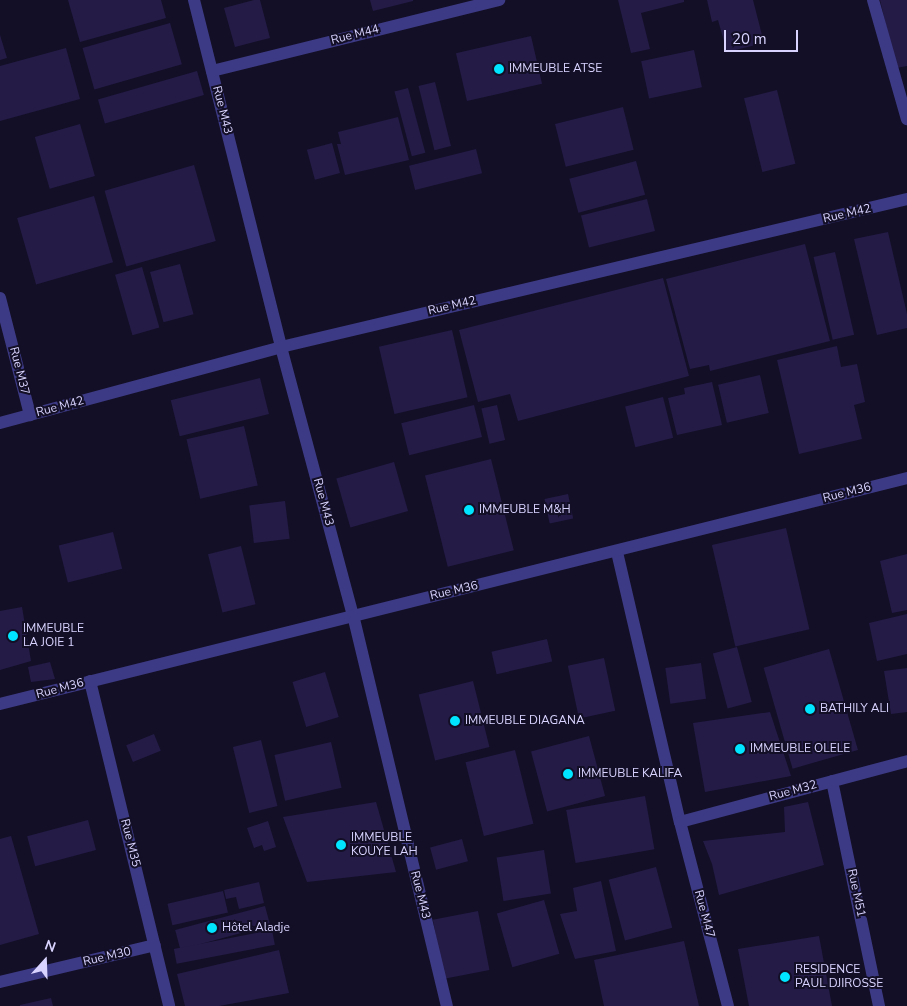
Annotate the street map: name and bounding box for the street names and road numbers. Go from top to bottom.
street label: Rue M44 [330,22,380,48]
street label: Rue M43 [209,85,235,135]
street label: Rue M42 [822,201,872,227]
street label: Rue M42 [427,293,477,319]
street label: Rue M37 [6,346,32,396]
street label: Rue M42 [35,394,85,420]
street label: Rue M43 [310,477,336,527]
street label: Rue M36 [822,480,872,506]
street label: Rue M36 [429,578,479,604]
street label: Rue M36 [35,676,85,702]
street label: Rue M32 [768,778,818,804]
street label: Rue M35 [117,818,143,868]
street label: Rue M51 [844,868,868,918]
street label: Rue M43 [407,870,433,920]
street label: Rue M47 [691,889,717,939]
street label: Rue M30 [82,944,132,970]

